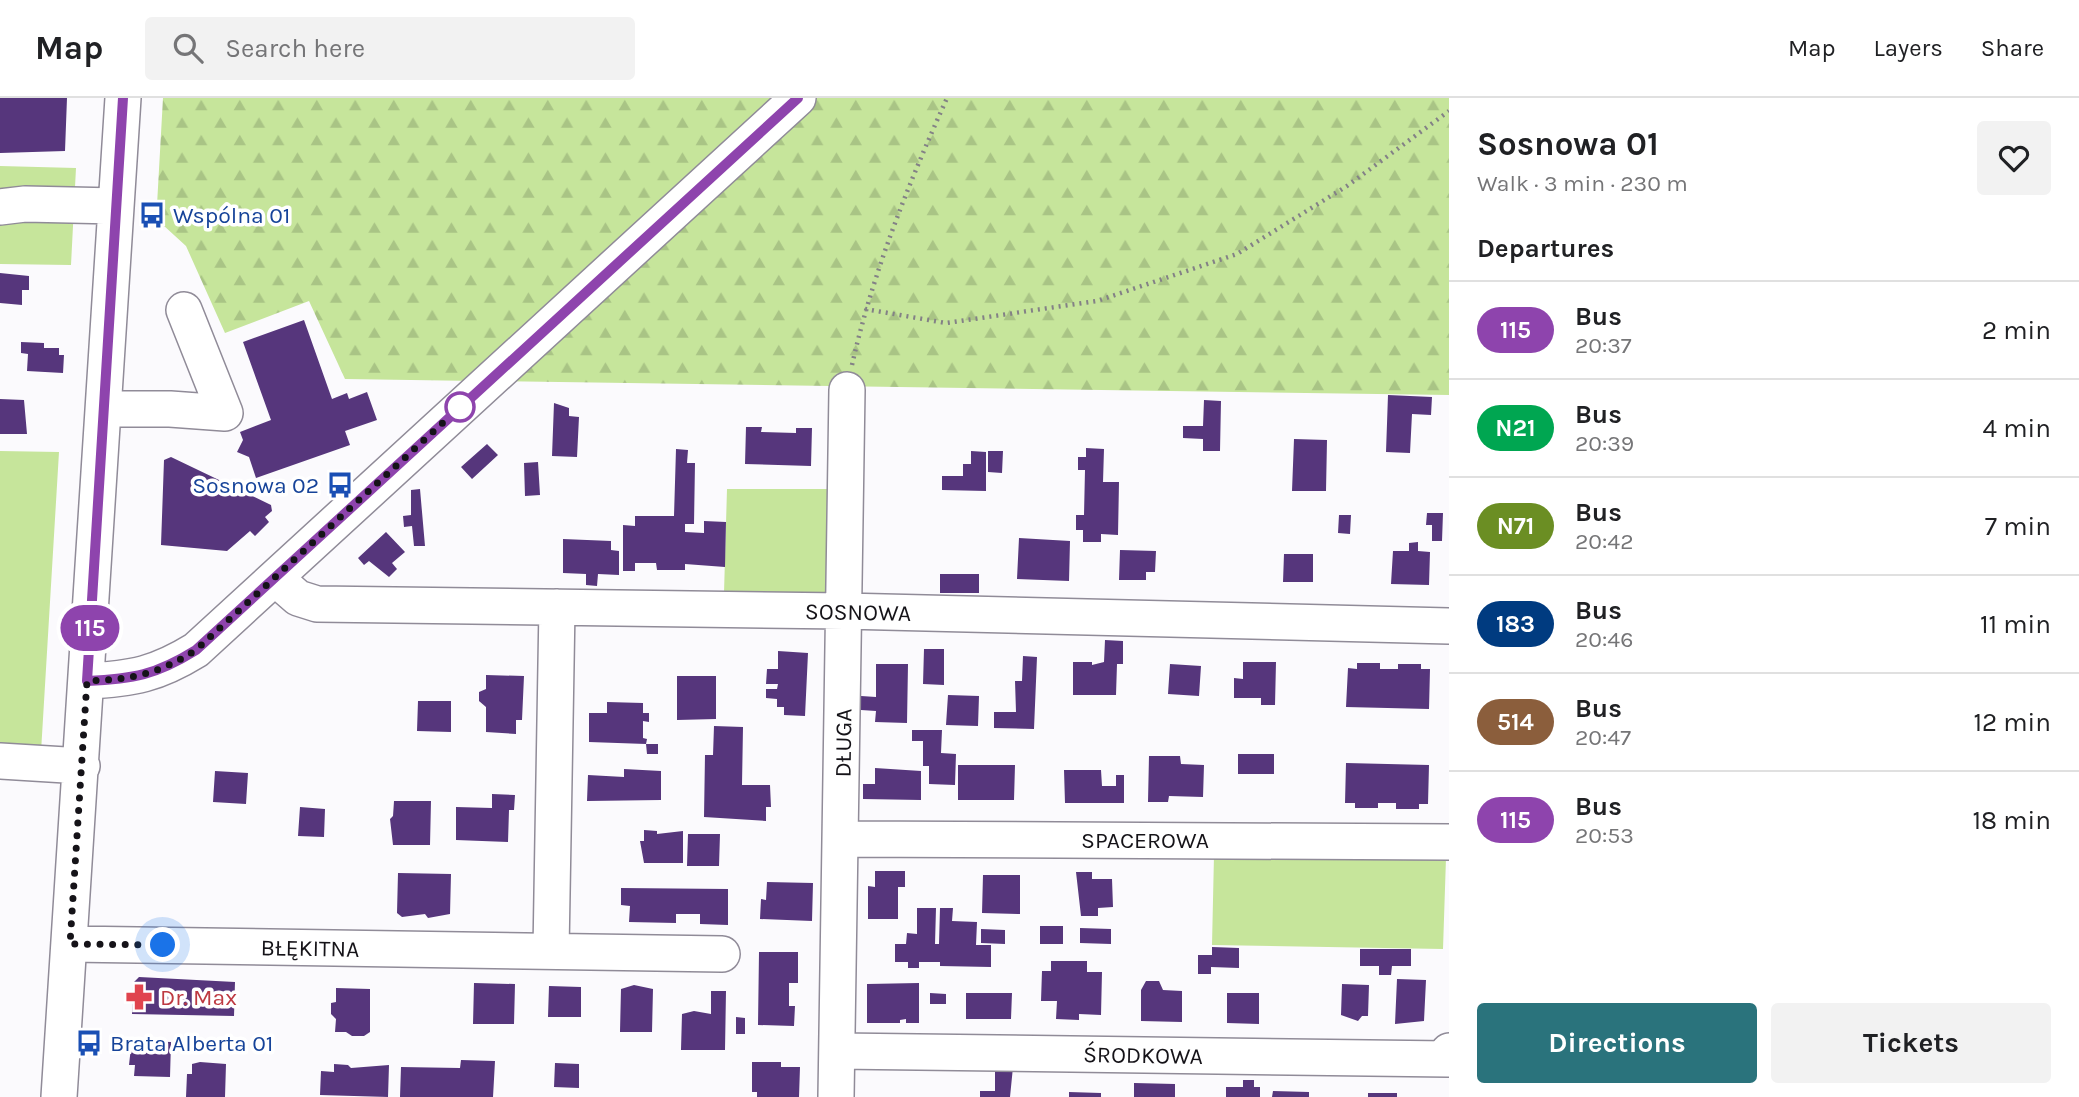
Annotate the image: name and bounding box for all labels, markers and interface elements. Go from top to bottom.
search box [145,17,635,80]
text: Map [35,29,103,67]
icon: search [169,29,207,67]
text: Search here [225,33,365,64]
text: Map [1788,34,1836,62]
text: Layers [1874,34,1943,62]
text: Share [1981,34,2044,62]
button: heart [1977,121,2051,195]
text: Sosnowa 01 [1477,125,1659,163]
text: Walk · 3 min · 230 m [1477,170,1688,197]
bus stop icon: Wspólna 01 [137,200,167,230]
place label: Wspólna 01 [173,202,290,229]
text: Departures [1477,233,1614,264]
text: Bus [1575,301,1622,332]
text: 2 min [1982,315,2051,346]
text: 115 [1500,316,1531,344]
text: 20:37 [1575,332,1632,359]
unlabelled marker [445,392,475,422]
text: Bus [1575,399,1622,430]
text: 4 min [1983,413,2051,444]
text: N21 [1495,414,1536,442]
text: 20:39 [1575,430,1634,457]
bus stop icon: Sosnowa 02 [325,470,355,500]
place label: Sosnowa 02 [192,472,319,499]
text: Bus [1575,497,1622,528]
text: 7 min [1985,511,2051,542]
text: N71 [1497,512,1534,540]
text: 20:42 [1575,528,1633,555]
text: Bus [1575,595,1622,626]
street label: SOSNOWA [805,598,911,627]
line badge: 115 [50,605,130,651]
text: 11 min [1980,609,2051,640]
text: 183 [1496,610,1535,638]
text: 115 [74,614,106,642]
text: 20:46 [1575,626,1633,653]
text: Bus [1575,693,1622,724]
text: 12 min [1973,707,2051,738]
street label: DŁUGA [829,708,858,778]
text: 514 [1497,708,1534,736]
text: 20:47 [1575,724,1631,751]
text: Bus [1575,791,1622,822]
text: 18 min [1972,805,2051,836]
text: 115 [1500,806,1531,834]
text: 20:53 [1575,822,1634,849]
street label: SPACEROWA [1081,827,1209,854]
your location [145,927,180,962]
street label: BŁĘKITNA [260,934,360,963]
pharmacy icon: Dr. Max [124,982,154,1012]
place label: Dr. Max [160,984,237,1011]
button: Directions [1477,1003,1757,1083]
button: Tickets [1771,1003,2051,1083]
bus stop icon: Brata Alberta 01 [74,1028,104,1058]
place label: Brata Alberta 01 [110,1030,273,1057]
street label: ŚRODKOWA [1083,1041,1203,1070]

